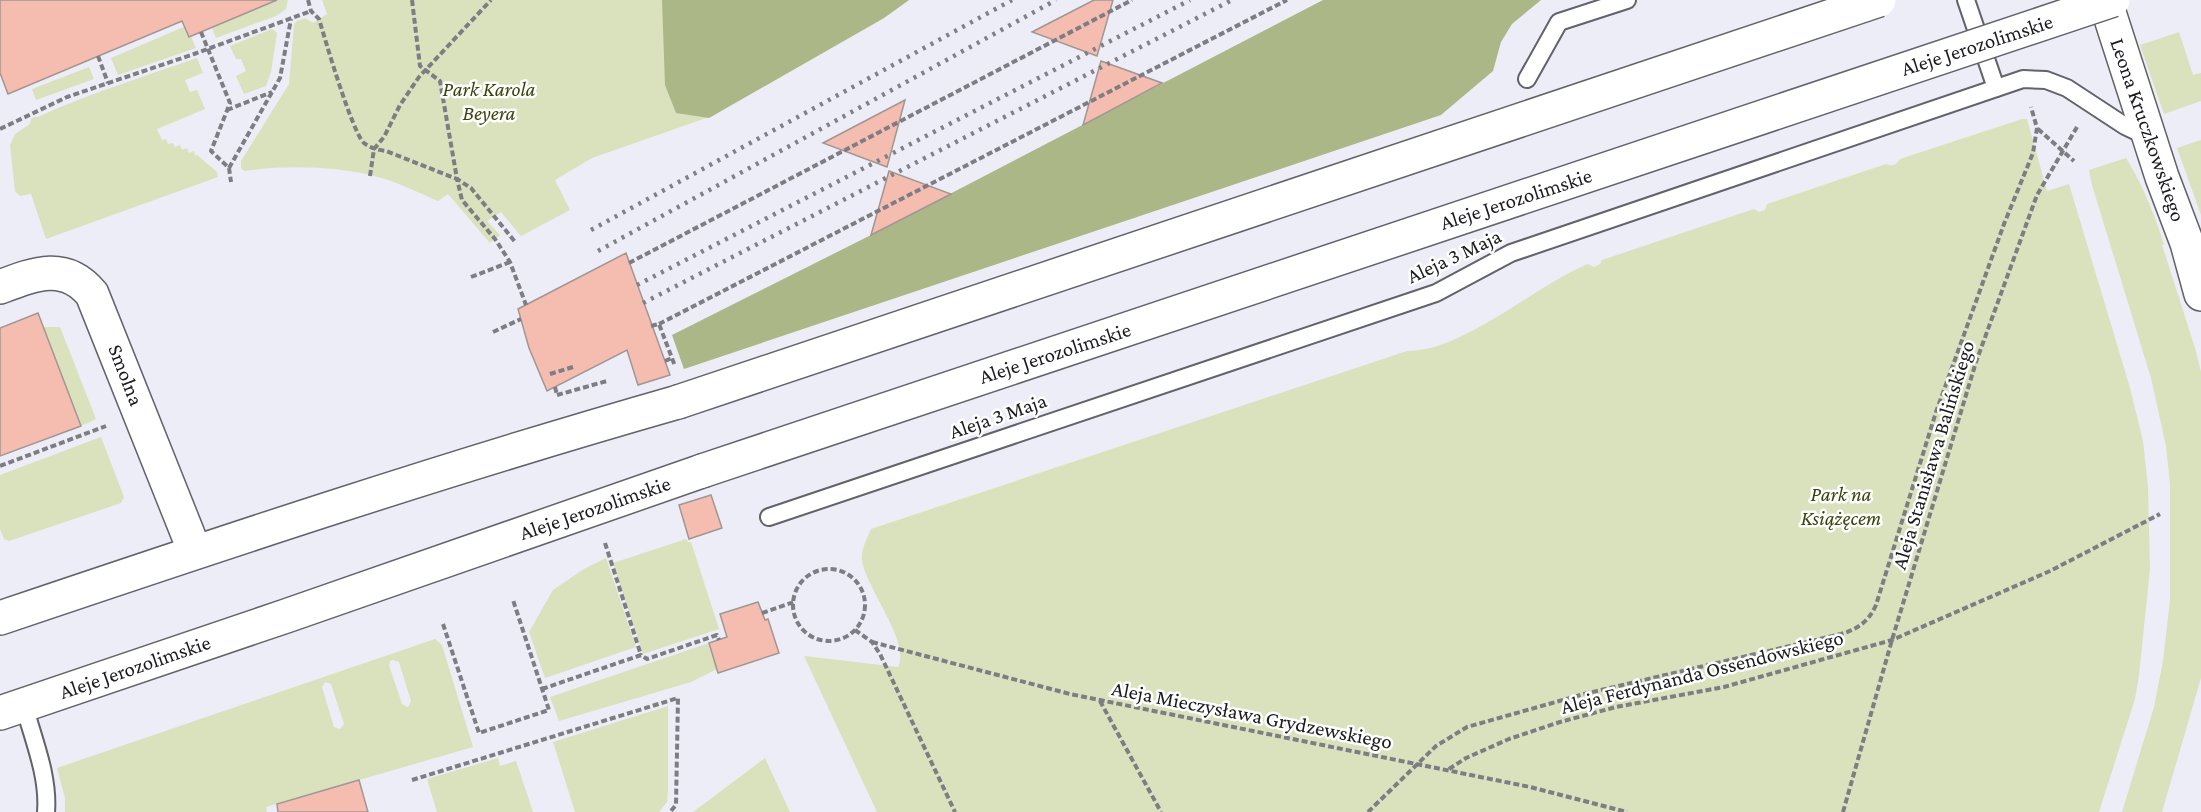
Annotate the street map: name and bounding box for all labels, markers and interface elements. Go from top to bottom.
street label: Aleje Jerozolimskie [1898,9,2056,81]
street label: Leona Kruczkowskiego [2105,35,2191,225]
park label: Park Karola Beyera [443,77,536,125]
street label: Aleje Jerozolimskie [1437,163,1595,235]
street label: Aleja 3 Maja [1403,224,1505,288]
street label: Aleje Jerozolimskie [976,317,1134,389]
street label: Aleja Stanisława Balińskiego [1887,338,1979,572]
street label: Smolna [103,341,149,409]
street label: Aleja 3 Maja [946,388,1050,444]
street label: Aleje Jerozolimskie [516,471,674,545]
park label: Park na Książęcem [1801,482,1881,530]
street label: Aleja Ferdynanda Ossendowskiego [1558,625,1846,719]
street label: Aleje Jerozolimskie [56,630,214,704]
street label: Aleja Mieczysława Grydzewskiego [1110,676,1394,754]

